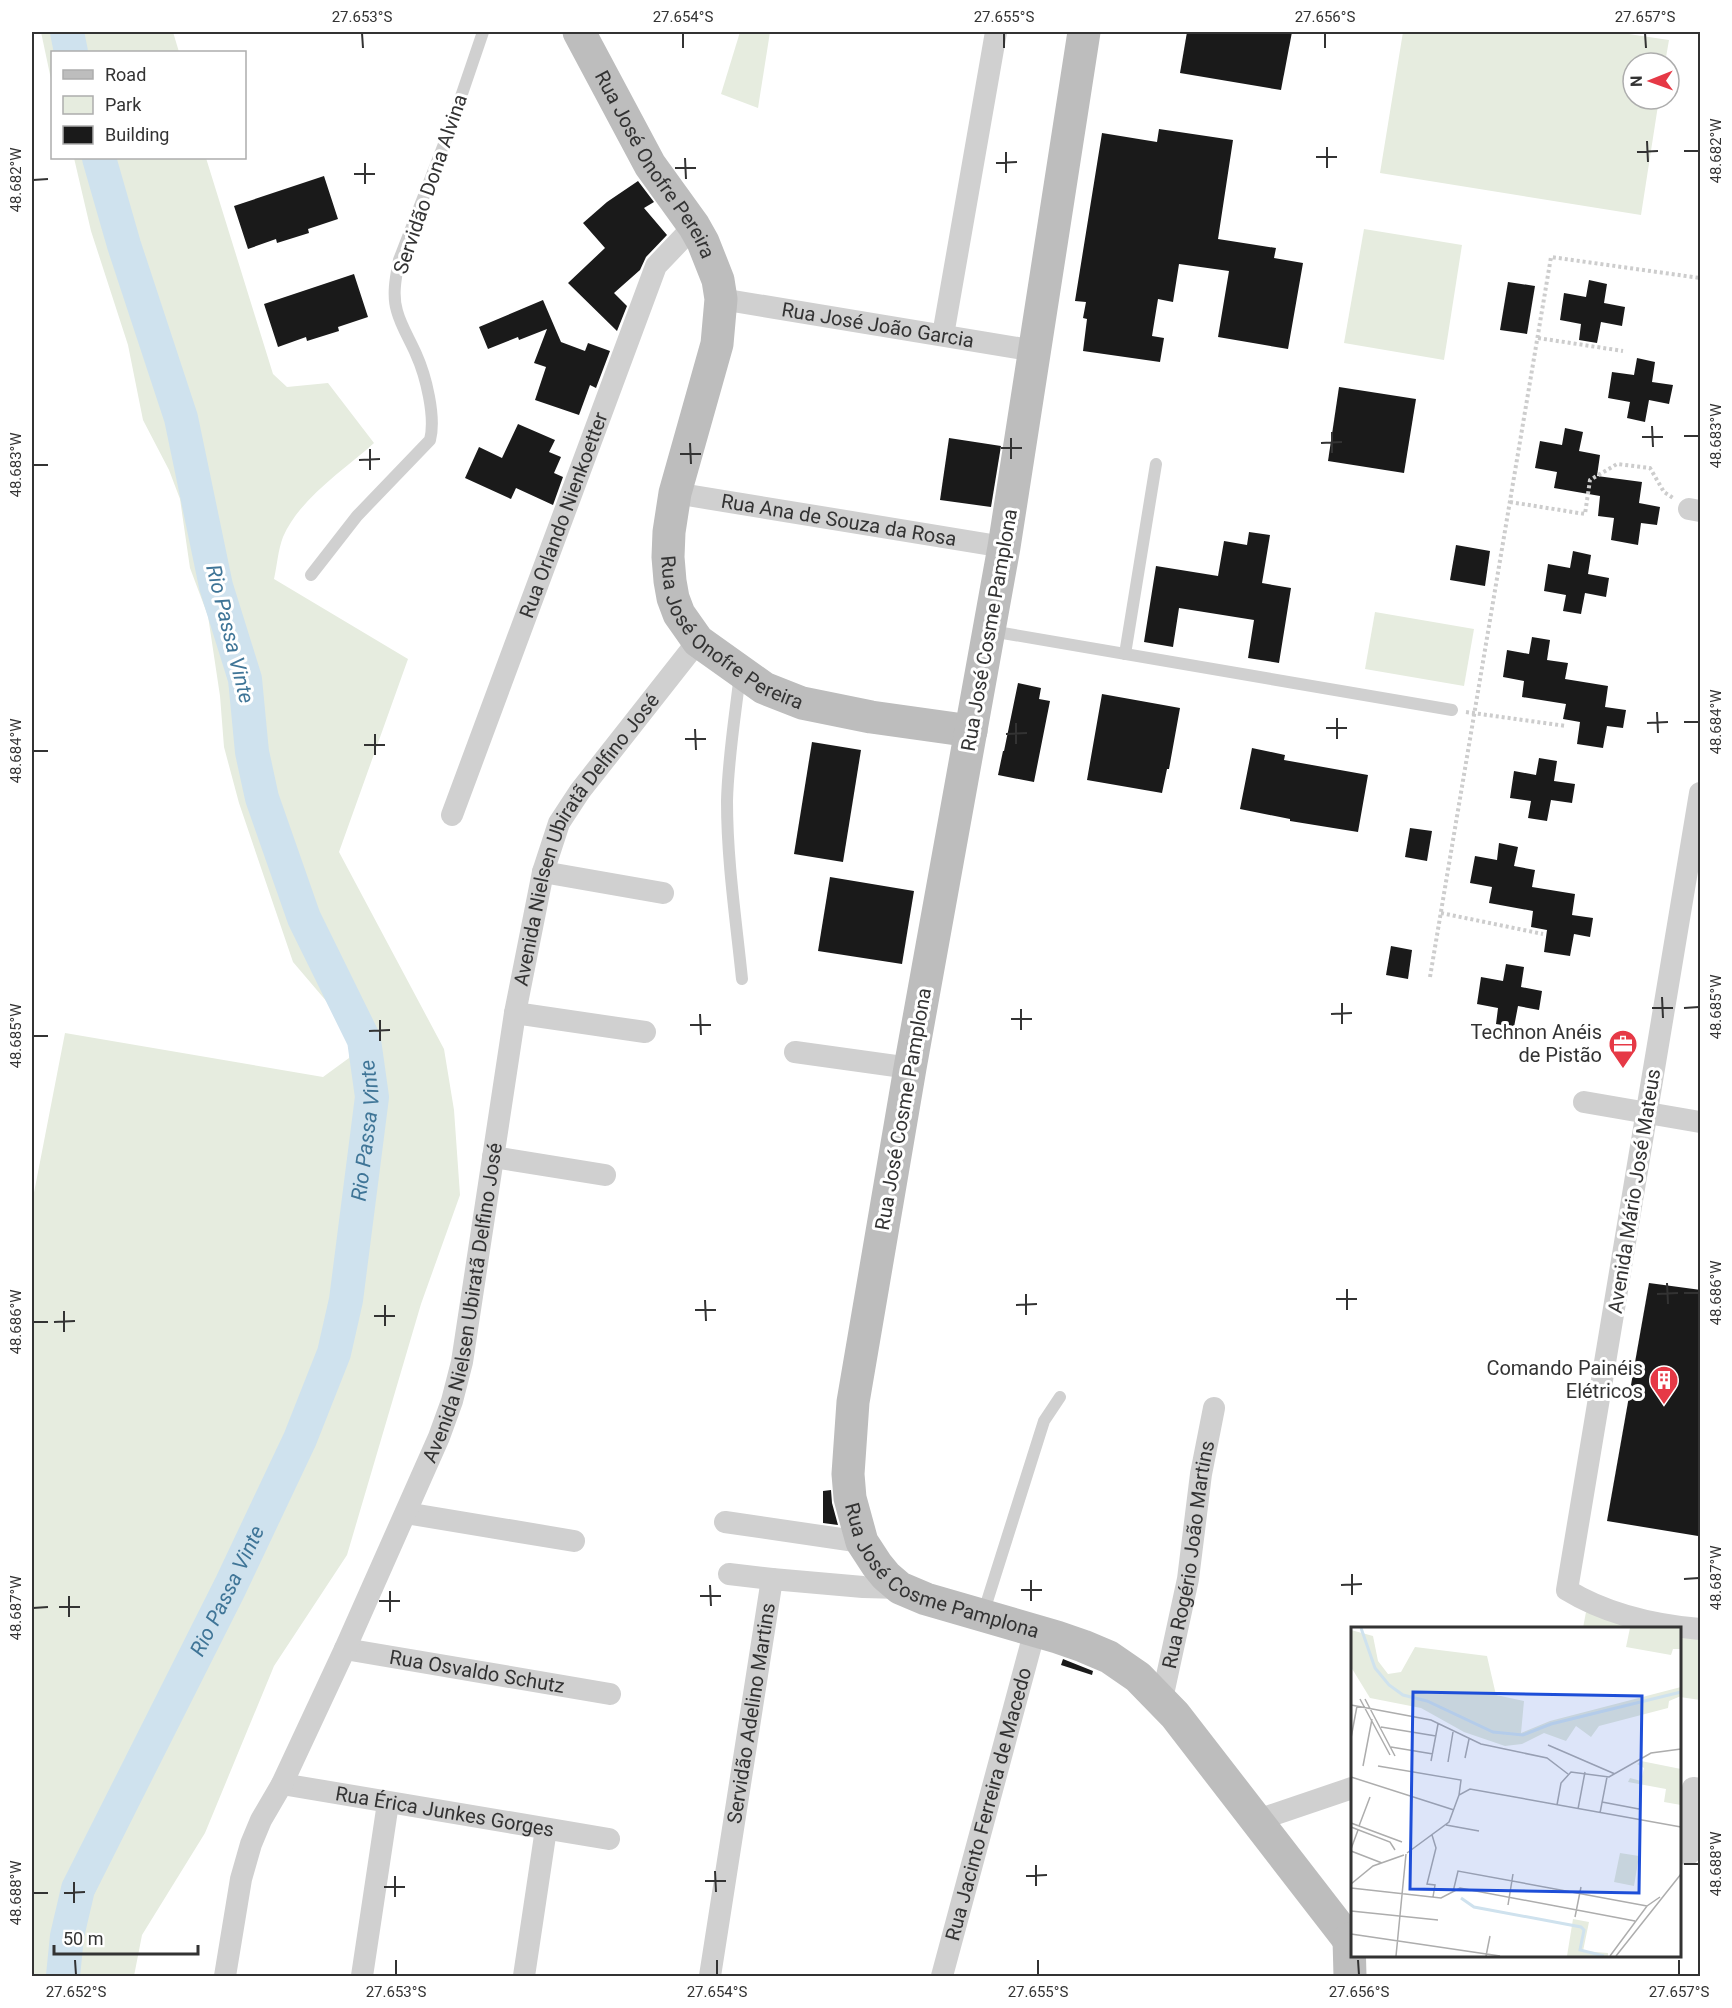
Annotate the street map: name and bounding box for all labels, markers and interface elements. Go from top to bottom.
text: 27.653°S [332,8,392,26]
text: 27.654°S [653,8,713,26]
text: 27.655°S [974,8,1034,26]
text: 27.656°S [1295,8,1355,26]
text: 27.657°S [1615,8,1675,26]
legend [51,51,246,159]
north arrow [1621,51,1681,111]
text: Road [105,64,146,85]
street label: Rua José Onofre Pereira [590,66,720,262]
text: N [1627,75,1646,87]
street label: Servidão Dona Alvina [388,91,472,277]
text: Park [105,94,142,115]
text: 48.682°W [1707,118,1725,184]
text: Building [105,124,169,145]
text: 48.682°W [7,147,25,213]
street label: Rua José João Garcia [780,297,976,353]
text: 48.683°W [1707,403,1725,469]
street label: Rua Orlando Nienkoetter [514,409,613,621]
text: 48.683°W [7,432,25,498]
street label: Rua Ana de Souza da Rosa [719,489,958,551]
street label: Rua José Cosme Pamplona [956,507,1022,753]
street label: Rua José Onofre Pereira [656,554,807,714]
water label: Rio Passa Vinte [201,562,259,706]
street label: Avenida Nielsen Ubiratã Delfino José [509,689,664,988]
text: 48.684°W [1707,689,1725,755]
text: 48.684°W [7,718,25,784]
text: 48.685°W [1707,974,1725,1040]
street label: Rua José Cosme Pamplona [870,986,936,1232]
text: 48.685°W [7,1003,25,1069]
place label: Technon Anéis de Pistão [1471,1020,1602,1067]
office icon: Technon Anéis de Pistão [1607,1028,1639,1070]
water label: Rio Passa Vinte [347,1058,385,1202]
street label: Avenida Mário José Mateus [1603,1067,1665,1315]
street label: Avenida Nielsen Ubiratã Delfino José [417,1141,507,1466]
text: 48.686°W [1707,1260,1725,1326]
text: 48.686°W [7,1289,25,1355]
place label: Comando Painéis Elétricos [1486,1356,1643,1403]
building icon: Comando Painéis Elétricos [1648,1364,1680,1406]
street label: Rua Rogério João Martins [1157,1438,1219,1671]
street label: Rua José Cosme Pamplona [840,1500,1042,1643]
water label: Rio Passa Vinte [185,1522,269,1660]
text: 48.687°W [1707,1545,1725,1611]
text: 48.687°W [7,1575,25,1641]
street label: Servidão Adelino Martins [722,1601,780,1825]
inset map [1351,1627,1681,1957]
street label: Rua Osvaldo Schutz [388,1645,567,1698]
street label: Rua Jacinto Ferreira de Macedo [940,1665,1036,1943]
street label: Rua Érica Junkes Gorges [334,1781,556,1842]
text: 48.688°W [1707,1831,1725,1897]
text: 48.688°W [7,1860,25,1926]
scale bar [54,1918,198,1956]
text: 50 m [63,1928,103,1949]
text: 27.652°S [46,1983,106,2001]
text: 27.653°S [366,1983,426,2001]
text: 27.654°S [687,1983,747,2001]
text: 27.655°S [1008,1983,1068,2001]
text: 27.656°S [1329,1983,1389,2001]
text: 27.657°S [1649,1983,1709,2001]

